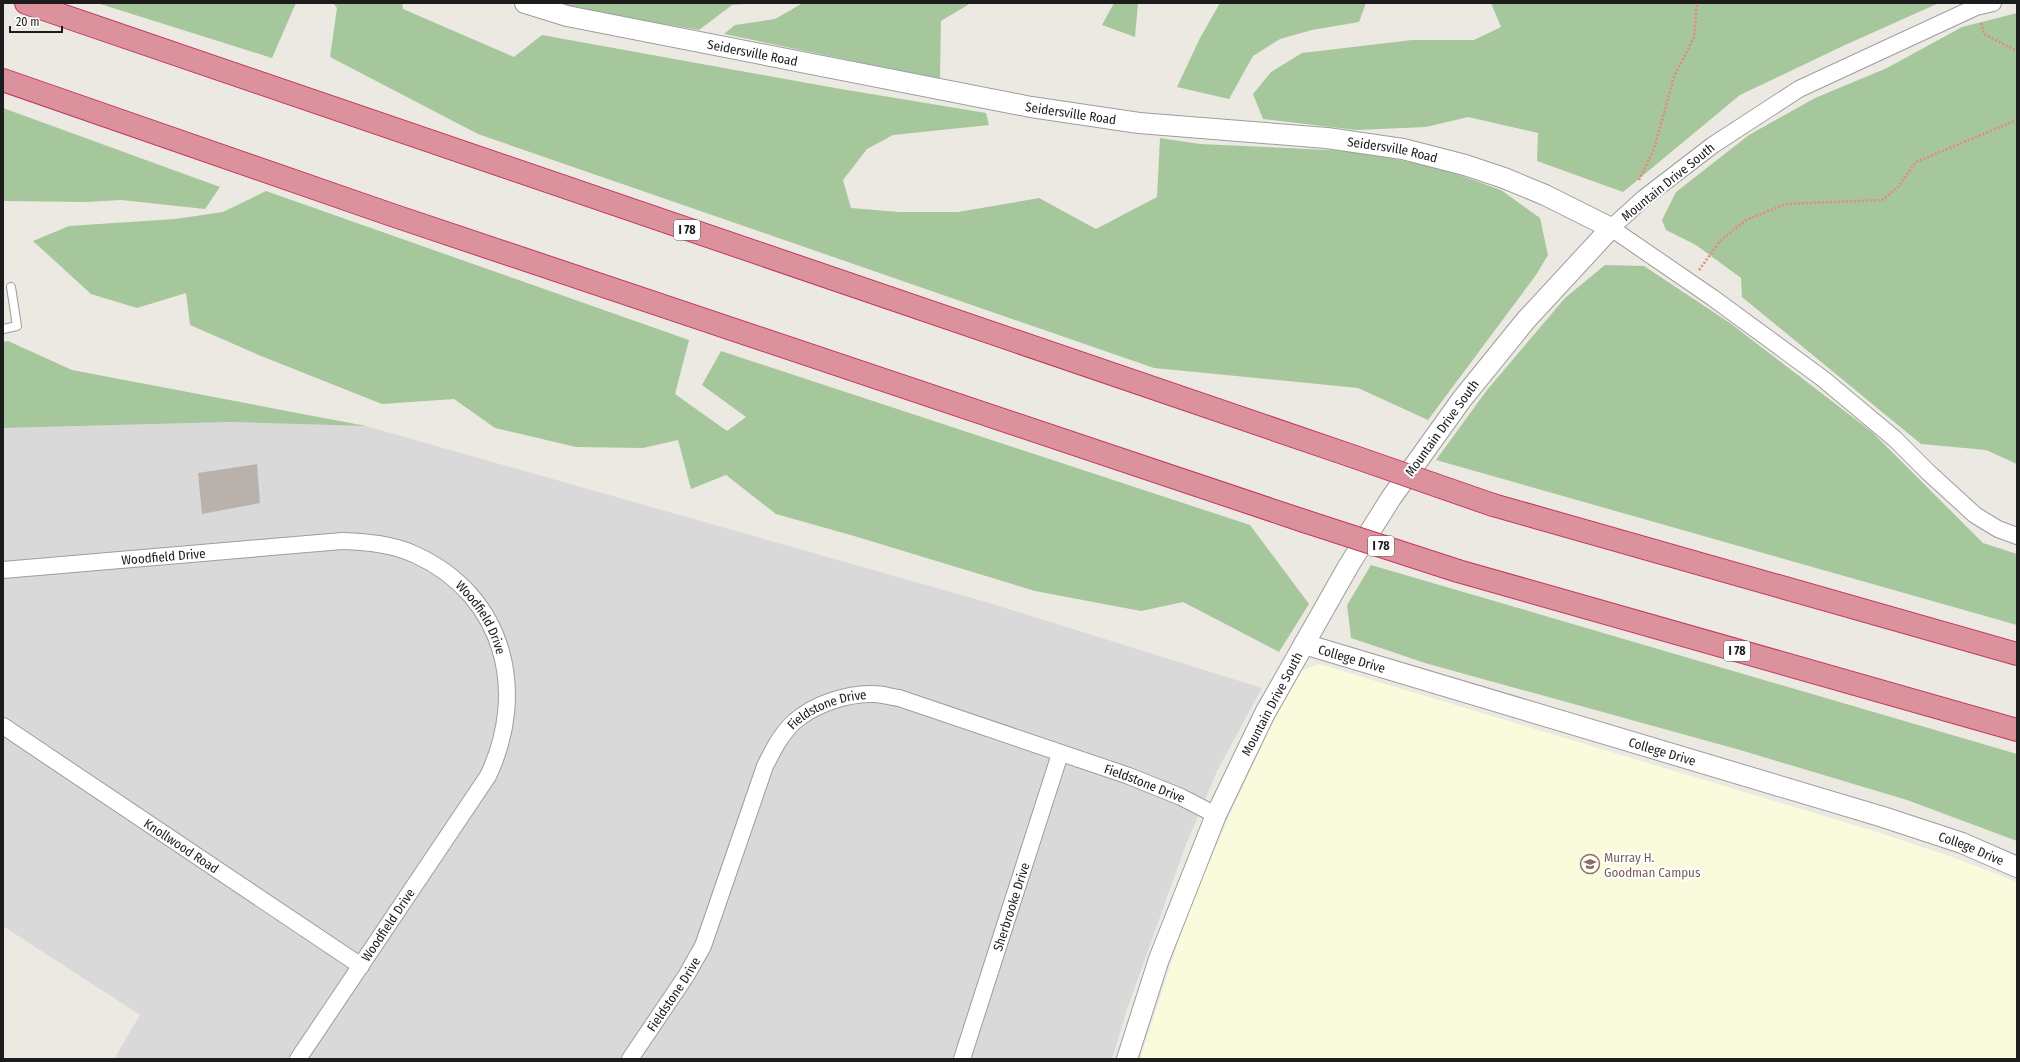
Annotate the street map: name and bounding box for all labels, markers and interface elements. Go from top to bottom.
scale bar [10,8,62,34]
text: 20 m [16,15,40,29]
street label: Seidersville Road [706,36,799,69]
street label: Seidersville Road [1024,99,1117,127]
street label: Seidersville Road [1346,134,1439,165]
street label: Mountain Drive South [1619,140,1717,224]
road number: I 78 [674,220,700,240]
street label: Mountain Drive South [1402,377,1482,479]
road number: I 78 [1368,536,1394,556]
street label: Woodfield Drive [121,545,206,567]
street label: Woodfield Drive [453,577,509,656]
street label: College Drive [1317,641,1387,675]
road number: I 78 [1724,641,1750,661]
street label: Mountain Drive South [1238,650,1306,758]
street label: Fieldstone Drive [784,687,867,732]
street label: College Drive [1627,734,1698,768]
street label: Fieldstone Drive [1102,761,1188,806]
street label: Knollwood Road [141,815,222,876]
street label: College Drive [1937,828,2006,868]
place label: Murray H. Goodman Campus [1604,850,1701,880]
school or university icon: Murray H. Goodman Campus [1579,853,1601,875]
street label: Sherbrooke Drive [990,861,1032,953]
street label: Woodfield Drive [358,886,418,964]
street label: Fieldstone Drive [643,954,703,1034]

